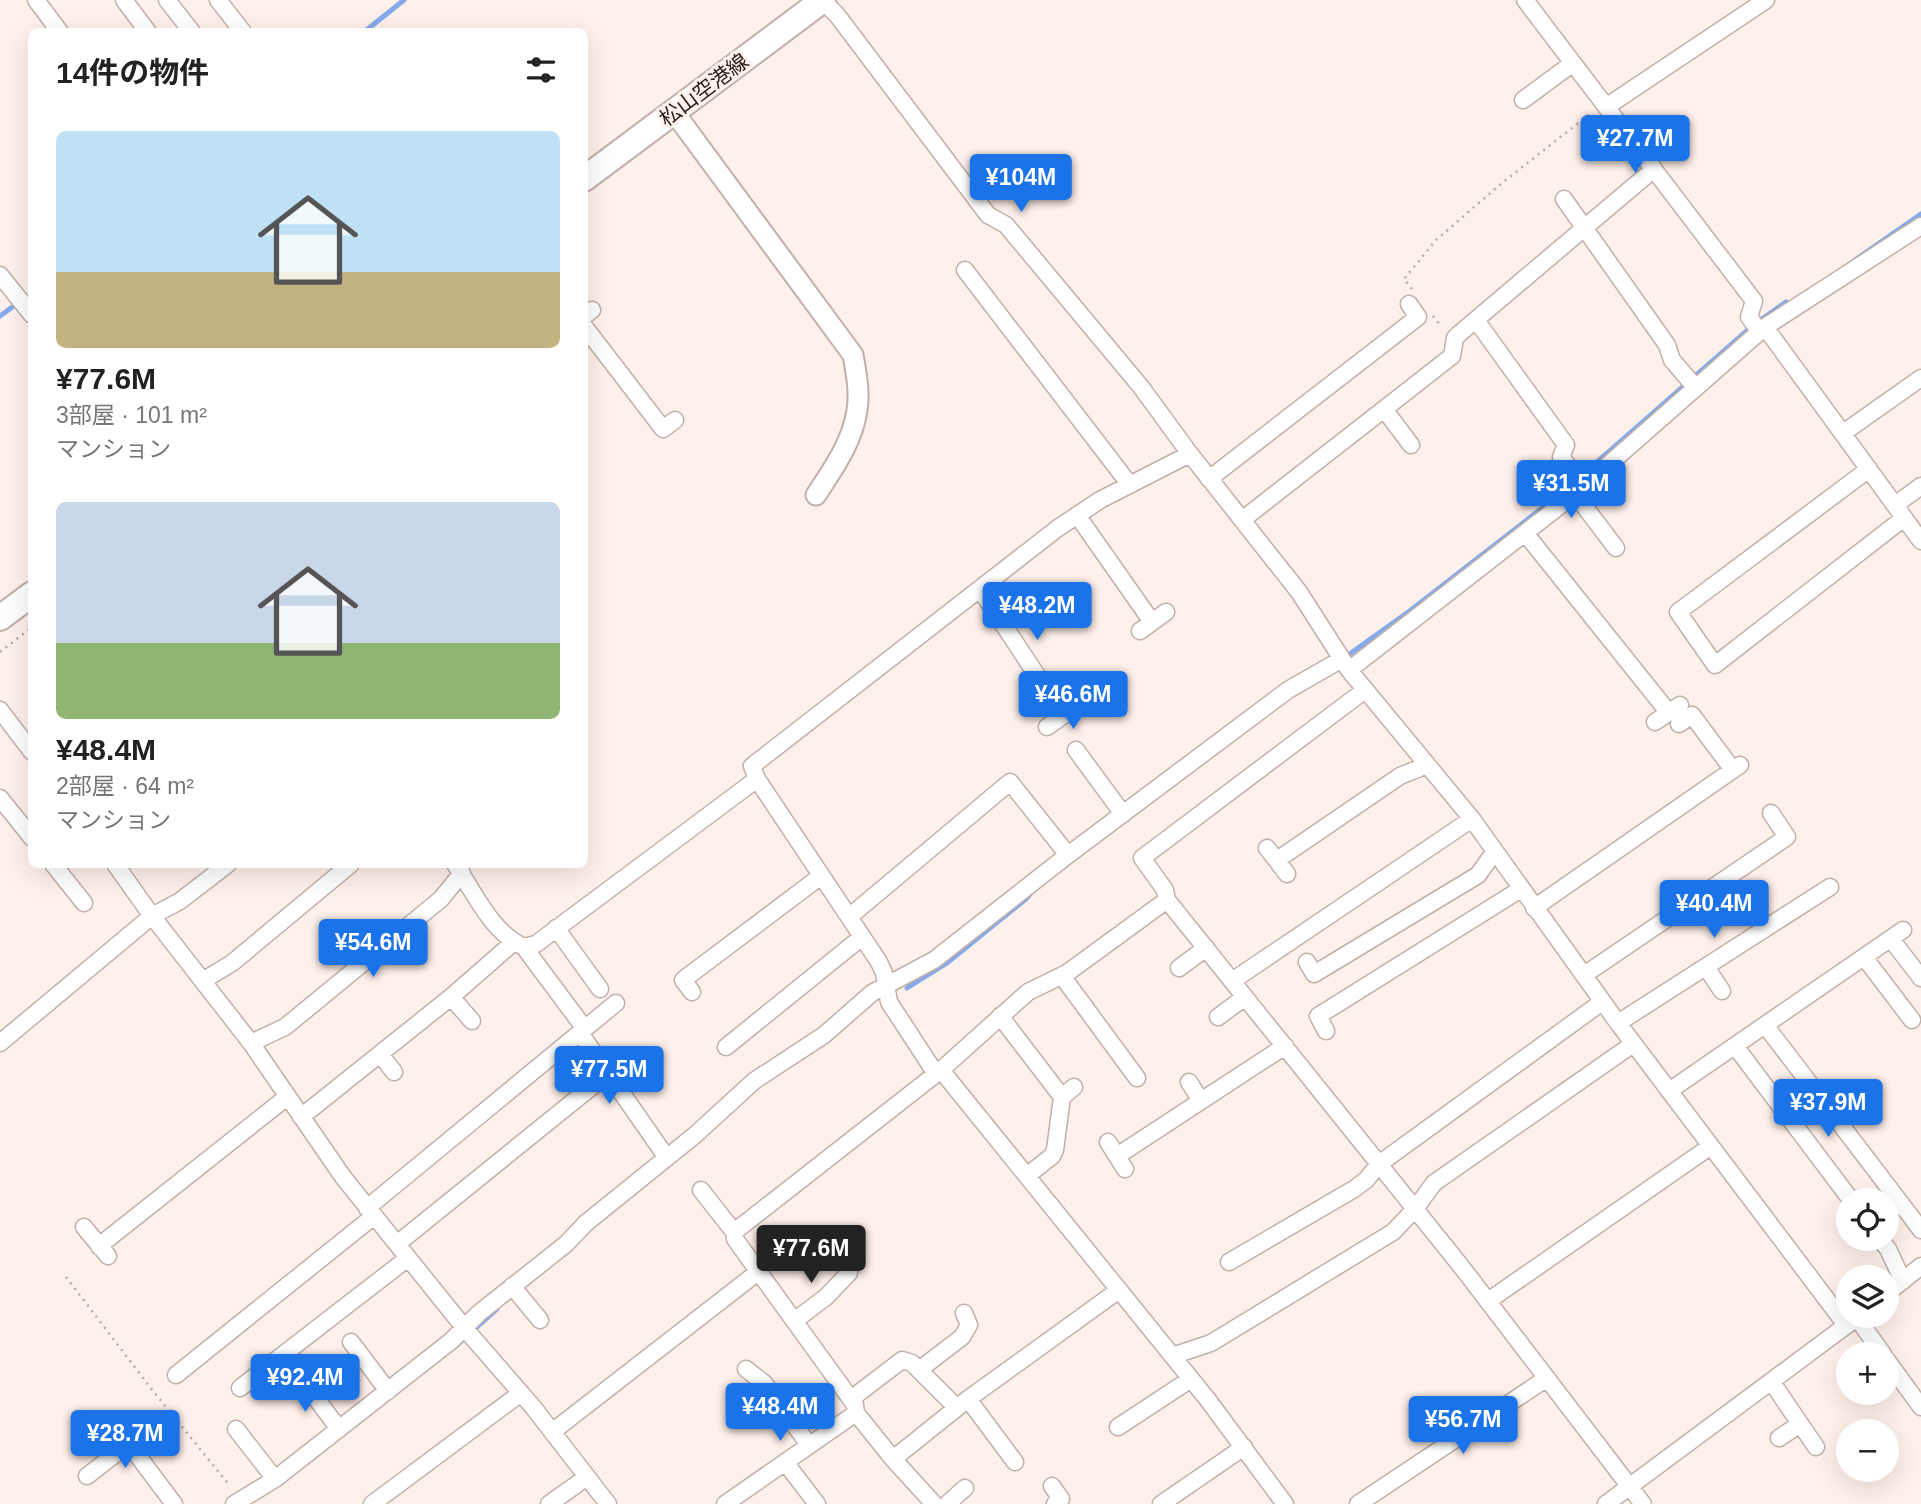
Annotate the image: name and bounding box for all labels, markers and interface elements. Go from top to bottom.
street label: 松山空港線 [655,49,753,130]
icon: filters [522,51,560,89]
text: 14件の物件 [56,56,209,89]
pin: ¥27.7M [1578,116,1692,175]
text: ¥27.7M [1597,125,1673,151]
pin: ¥104M [972,154,1070,214]
text: ¥104M [986,164,1056,190]
icon: home [245,177,371,303]
text: ¥77.6M [56,362,156,395]
text: 3部屋 · 101 m² [56,402,207,428]
text: マンション [56,436,171,462]
pin: ¥31.5M [1514,461,1628,520]
text: ¥31.5M [1533,470,1609,496]
icon: home [245,548,371,674]
pin: ¥48.2M [980,582,1094,642]
text: ¥48.2M [999,592,1075,618]
pin: ¥46.6M [1016,672,1130,731]
text: ¥46.6M [1035,681,1111,707]
text: ¥48.4M [56,733,156,766]
text: 2部屋 · 64 m² [56,773,194,799]
text: マンション [56,807,171,833]
pin: ¥40.4M [1657,880,1771,940]
text: ¥40.4M [1676,890,1752,916]
pin: ¥54.6M [316,920,430,979]
text: ¥54.6M [335,929,411,955]
pin: ¥77.5M [552,1046,666,1106]
text: ¥77.5M [571,1056,647,1082]
pin: ¥37.9M [1771,1080,1885,1139]
text: ¥37.9M [1790,1089,1866,1115]
map controls [1836,1188,1899,1482]
button: locate [1836,1188,1899,1251]
pin: ¥77.6M [754,1226,868,1285]
text: ¥77.6M [773,1235,849,1261]
button: layers [1836,1265,1899,1328]
button: + [1836,1342,1899,1405]
pin: ¥92.4M [248,1354,362,1414]
text: ¥92.4M [267,1364,343,1390]
pin: ¥48.4M [723,1384,837,1443]
text: ¥48.4M [742,1393,818,1419]
pin: ¥56.7M [1406,1396,1520,1456]
text: ¥56.7M [1425,1406,1501,1432]
pin: ¥28.7M [68,1410,182,1470]
button: − [1836,1419,1899,1482]
text: ¥28.7M [87,1420,163,1446]

